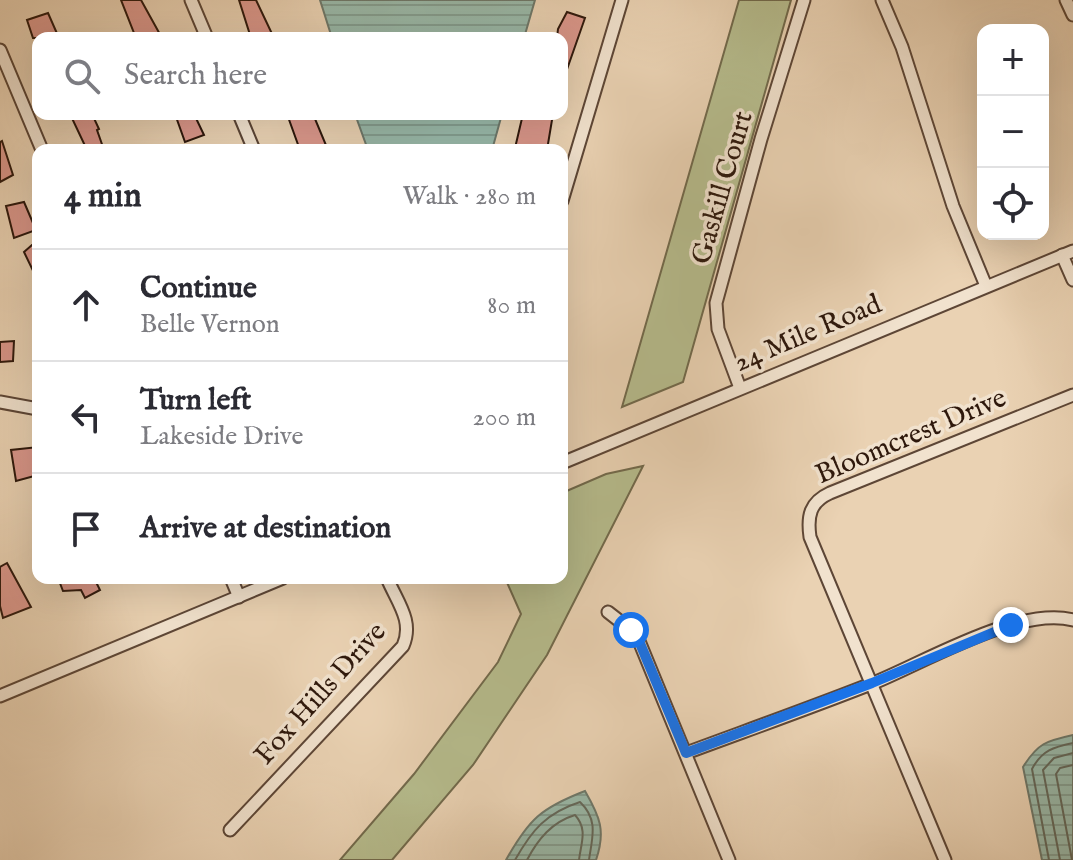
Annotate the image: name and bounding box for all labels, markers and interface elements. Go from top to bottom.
map controls [977,24,1049,240]
button: + [977,24,1049,96]
search box [32,32,568,120]
icon: search [60,54,104,98]
text: Search here [124,57,267,95]
button: − [977,96,1049,168]
street label: Gaskill Court [684,107,762,269]
button: locate [977,168,1049,240]
text: 4 min [64,175,142,218]
text: Walk · 280 m [403,180,536,213]
text: Continue [140,270,257,308]
icon: ahead [64,283,108,327]
street label: 24 Mile Road [729,287,887,381]
text: 80 m [487,289,536,322]
text: Belle Vernon [140,308,280,341]
street label: Bloomcrest Drive [810,381,1012,493]
text: Turn left [140,382,251,420]
icon: left [64,395,108,439]
text: 200 m [472,401,536,434]
text: Lakeside Drive [140,420,303,453]
icon: arrive [64,507,108,551]
text: Arrive at destination [140,510,391,548]
route end [993,607,1029,643]
route start [613,612,649,648]
street label: Fox Hills Drive [248,615,394,773]

